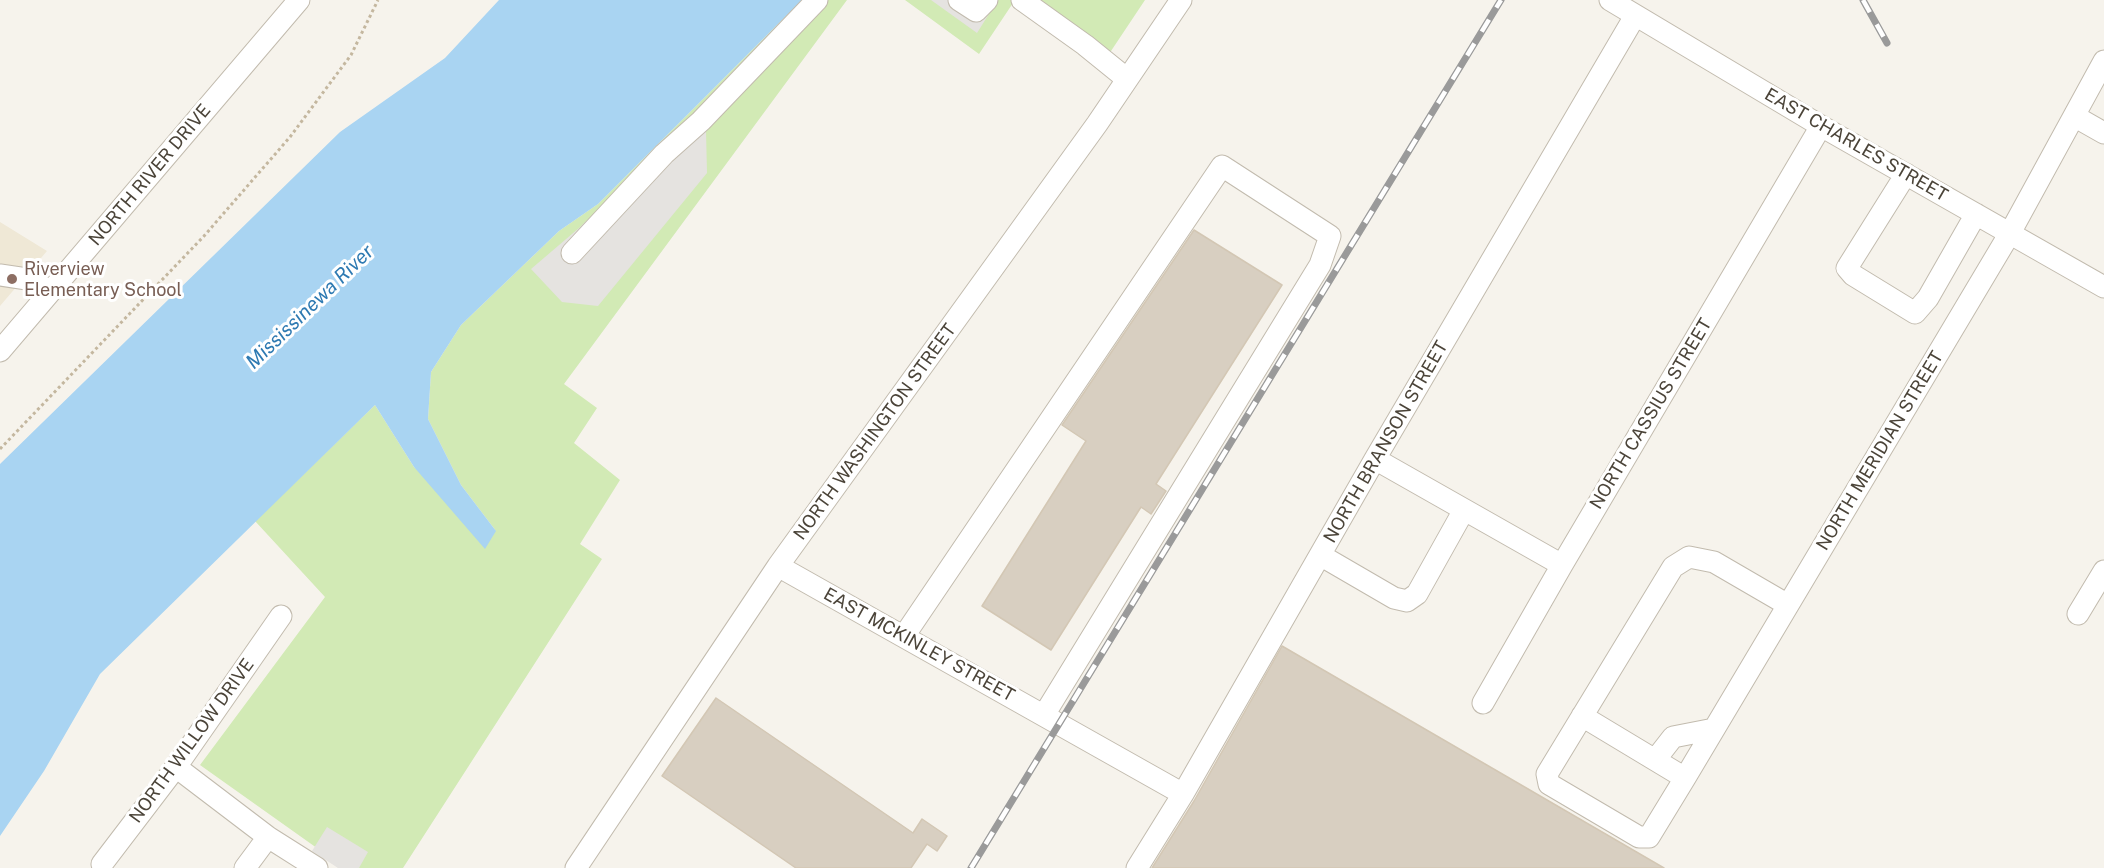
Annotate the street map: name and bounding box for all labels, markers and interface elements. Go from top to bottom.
street label: EAST CHARLES STREET [1761,84,1951,206]
street label: NORTH RIVER DRIVE [85,100,215,250]
water label: Mississinewa River [241,240,379,374]
place label: Riverview Elementary School [24,258,182,300]
marker: Riverview Elementary School [5,272,19,286]
street label: NORTH CASSIUS STREET [1585,315,1717,513]
street label: NORTH WASHINGTON STREET [789,320,961,544]
street label: NORTH BRANSON STREET [1319,337,1453,547]
street label: NORTH MERIDIAN STREET [1812,348,1948,554]
street label: EAST MCKINLEY STREET [820,583,1018,707]
street label: NORTH WILLOW DRIVE [125,655,259,827]

